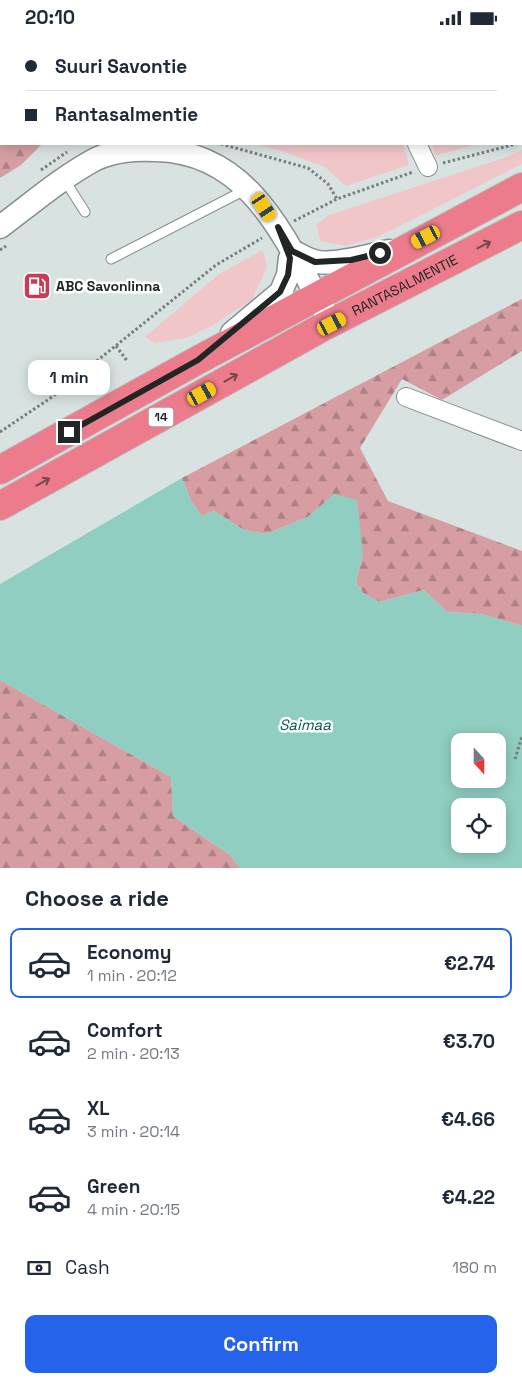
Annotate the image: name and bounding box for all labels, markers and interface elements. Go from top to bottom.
text: 20:10 [25,5,75,30]
text: Suuri Savontie [55,54,187,79]
text: Rantasalmentie [55,102,198,127]
car [249,190,278,224]
car [409,224,442,250]
one-way arrow [476,240,491,250]
route start [369,242,391,264]
street label: RANTASALMENTIE [349,250,461,320]
fuel station icon: ABC Savonlinna [22,271,52,301]
place label: ABC Savonlinna [56,277,160,295]
car [315,311,348,337]
callout: 1 min [28,359,110,395]
text: 1 min [49,367,89,388]
one-way arrow [223,373,238,383]
car [185,380,218,408]
road number: 14 [148,407,174,427]
route end [58,421,80,443]
one-way arrow [35,477,49,487]
water label: Saimaa [279,715,331,734]
north arrow [451,733,506,787]
map controls [451,733,506,853]
button: locate [451,798,506,853]
text: Choose a ride [25,884,169,912]
text: Economy [87,940,171,965]
icon: car [27,941,72,986]
text: €2.74 [444,951,495,976]
text: 1 min · 20:12 [87,965,177,986]
text: Comfort [87,1018,163,1043]
icon: car [27,1019,72,1064]
text: €3.70 [443,1029,495,1054]
text: 2 min · 20:13 [87,1043,180,1064]
text: XL [87,1096,110,1121]
icon: car [27,1097,72,1142]
text: €4.66 [441,1107,495,1132]
text: 3 min · 20:14 [87,1121,180,1142]
text: Green [87,1174,140,1199]
icon: car [27,1175,72,1220]
text: €4.22 [442,1185,495,1210]
text: 4 min · 20:15 [87,1199,180,1220]
icon: cash [25,1254,53,1282]
text: Cash [65,1255,110,1280]
text: 180 m [452,1257,497,1278]
button: Confirm [25,1315,497,1373]

